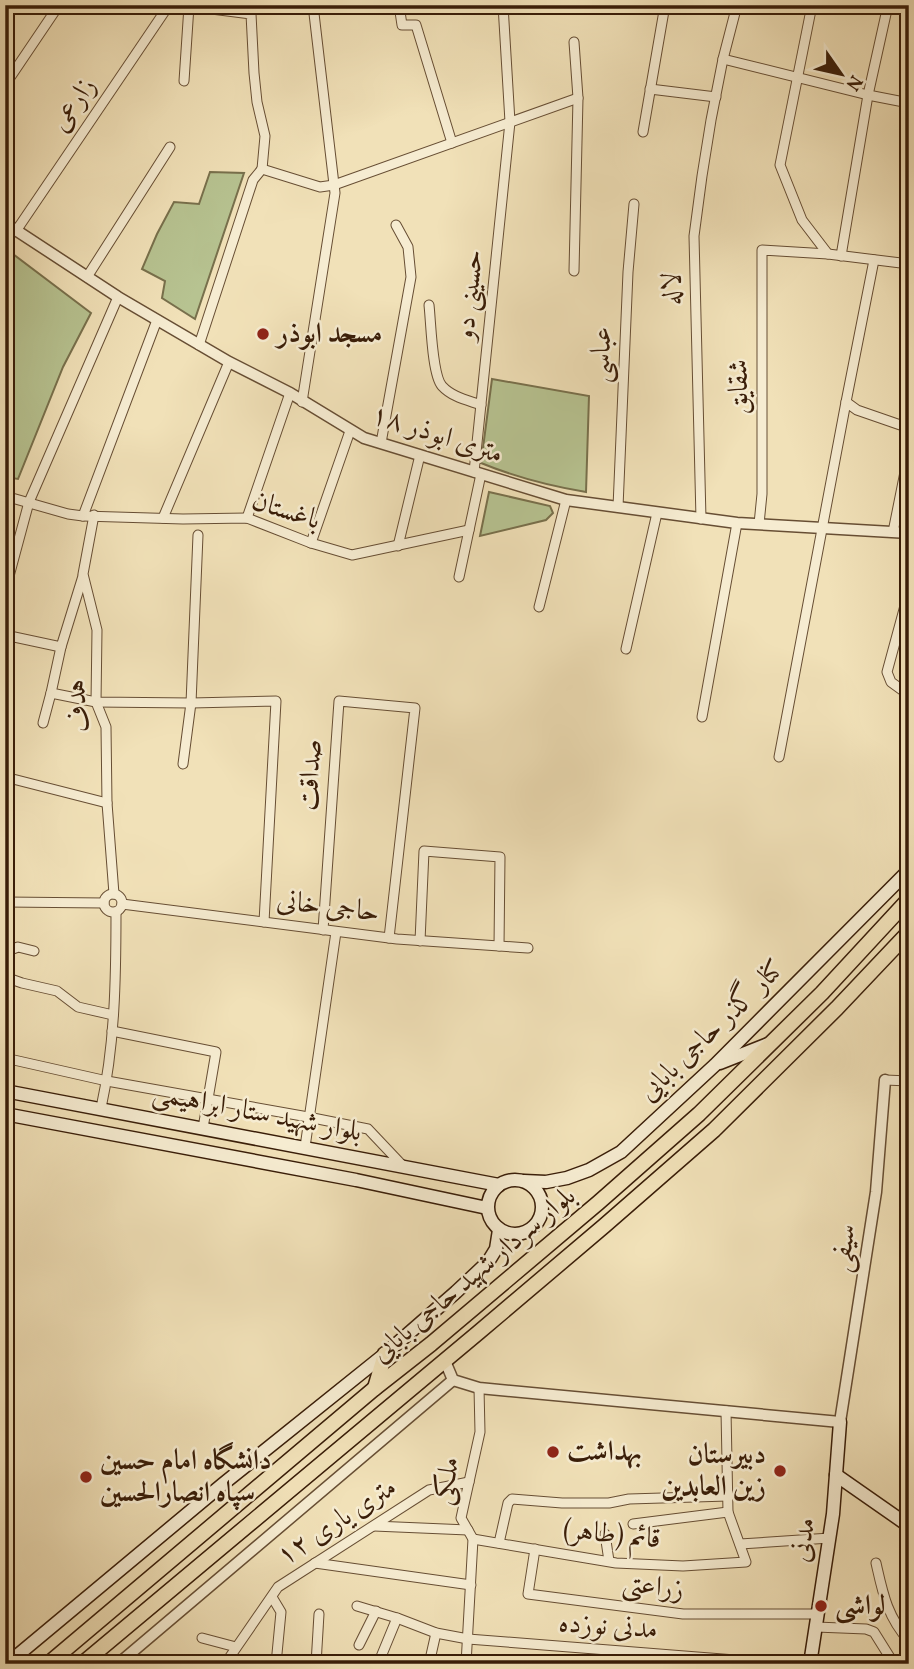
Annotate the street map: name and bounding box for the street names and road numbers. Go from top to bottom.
street label: زارعی [41,70,107,140]
street label: حسینی دو [446,248,494,345]
street label: لاله [653,272,693,306]
street label: عباسی [582,326,622,384]
street label: شقایق [720,359,759,415]
street label: ۱۸ متری ابوذر [366,395,508,475]
street label: باغستان [247,482,325,540]
street label: هدف [56,677,102,735]
street label: صداقت [289,738,333,812]
street label: حاجی خانی [274,881,382,933]
street label: کنار گذر حاجی بابایی [629,950,794,1111]
street label: بلوار شهید ستار ابراهیمی [149,1074,365,1152]
street label: بلوار سردار شهید حاجی بابایی [363,1178,585,1372]
street label: سیفی [821,1221,867,1275]
street label: ملکی [424,1454,470,1508]
street label: ۱۲ متری یاری [269,1469,405,1575]
street label: قائم (طاهر) [561,1510,663,1562]
street label: مدنی [782,1515,826,1565]
street label: زراعتی [620,1564,686,1610]
street label: مدنی نوزده [557,1604,659,1650]

